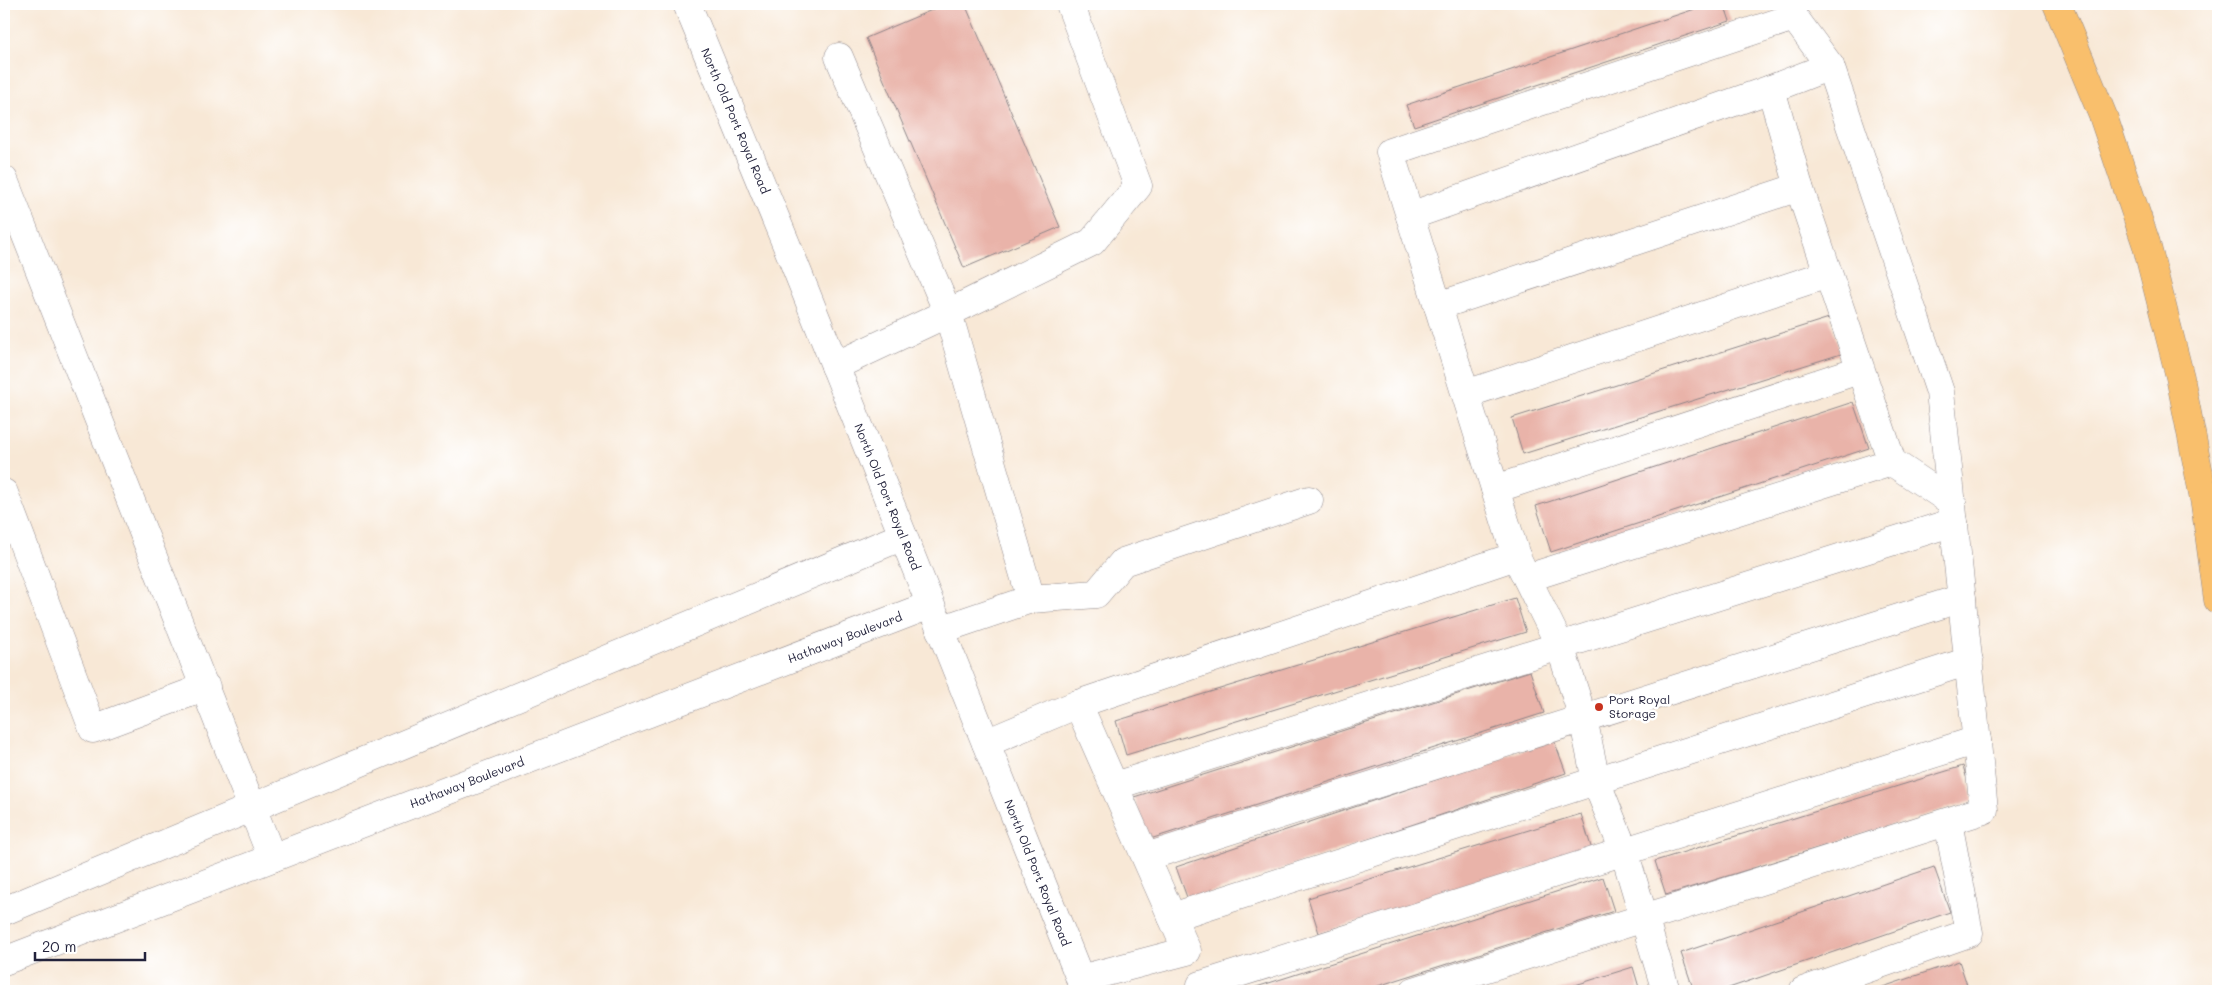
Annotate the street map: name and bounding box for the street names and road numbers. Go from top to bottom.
street label: North Old Port Royal Road [698,45,774,196]
street label: North Old Port Royal Road [851,421,925,573]
street label: Hathaway Boulevard [785,608,905,666]
street label: Hathaway Boulevard [407,753,527,811]
street label: North Old Port Royal Road [1001,797,1075,949]

